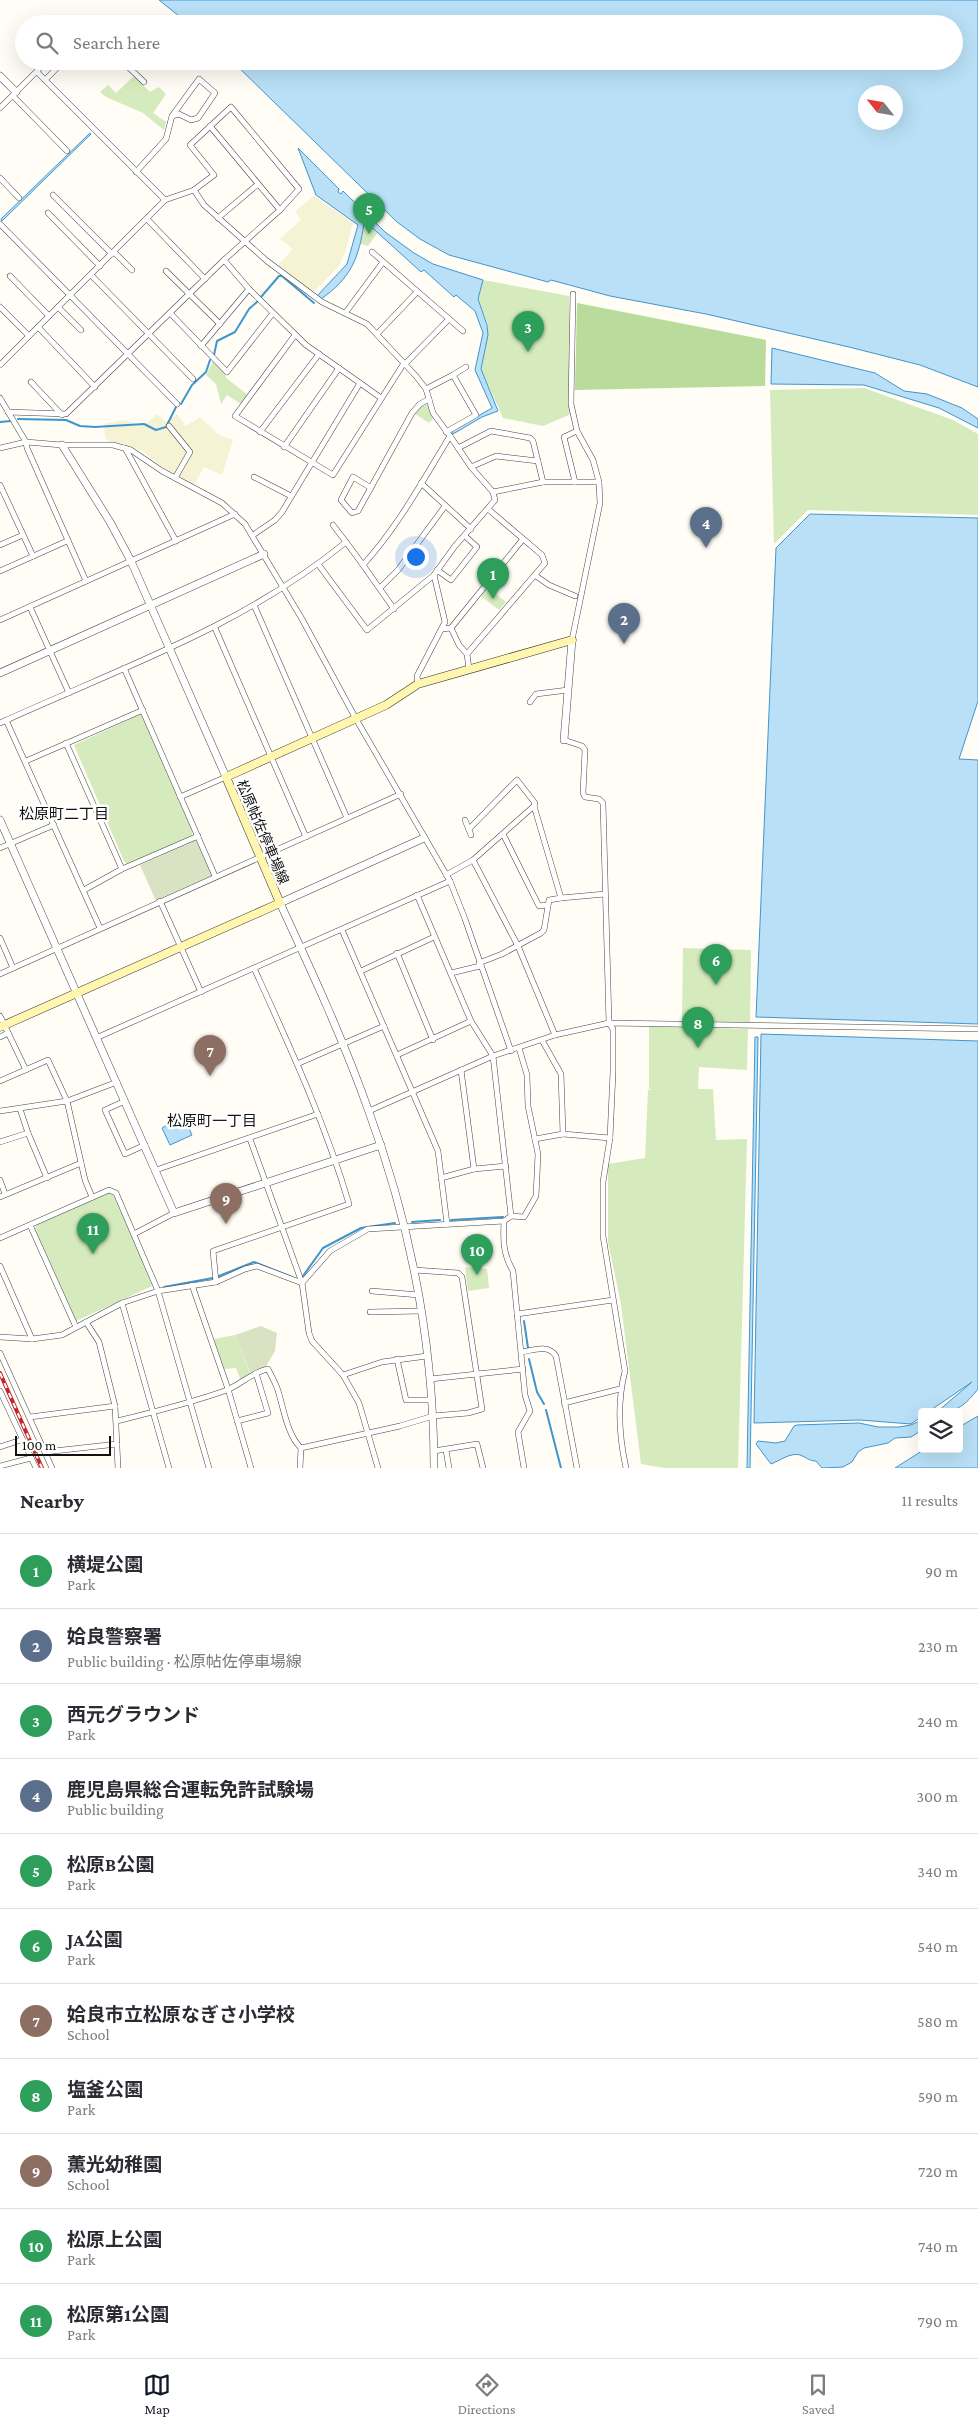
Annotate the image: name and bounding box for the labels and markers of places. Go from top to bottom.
pin: 5 [353,193,385,234]
pin: 3 [512,311,544,352]
pin: 4 [690,507,722,548]
pin: 1 [477,558,509,599]
pin: 2 [608,603,640,644]
pin: 6 [700,944,732,985]
pin: 8 [682,1007,714,1048]
pin: 7 [194,1035,226,1076]
pin: 9 [210,1183,242,1224]
pin: 11 [77,1213,109,1254]
pin: 10 [461,1234,493,1275]

